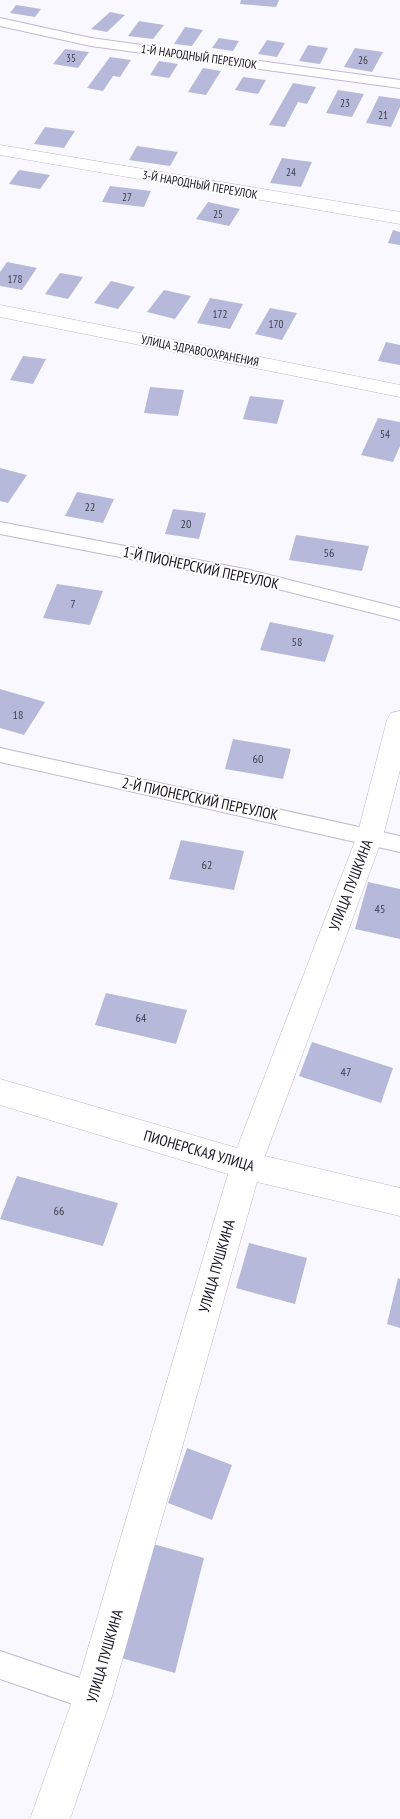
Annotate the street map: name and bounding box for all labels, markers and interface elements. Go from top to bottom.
street label: 1-Й НАРОДНЫЙ ПЕРЕУЛОК [140,41,258,72]
house number: 35 [66,51,76,65]
house number: 26 [358,53,368,67]
house number: 23 [340,96,350,110]
house number: 21 [378,108,388,122]
house number: 24 [286,165,296,179]
street label: 3-Й НАРОДНЫЙ ПЕРЕУЛОК [141,167,259,202]
house number: 27 [122,190,132,204]
house number: 25 [213,207,223,221]
house number: 178 [8,272,22,286]
house number: 172 [213,307,227,321]
house number: 170 [269,317,283,331]
street label: УЛИЦА ЗДРАВООХРАНЕНИЯ [140,332,260,369]
house number: 54 [380,427,390,441]
house number: 22 [85,499,95,514]
house number: 20 [181,516,191,531]
street label: 1-Й ПИОНЕРСКИЙ ПЕРЕУЛОК [121,542,281,593]
house number: 56 [324,545,334,560]
house number: 7 [70,596,76,611]
house number: 58 [292,634,302,649]
house number: 18 [13,707,23,722]
house number: 60 [253,751,263,766]
street label: 2-Й ПИОНЕРСКИЙ ПЕРЕУЛОК [120,773,280,824]
street label: УЛИЦА ПУШКИНА [324,836,377,933]
house number: 62 [202,857,212,872]
house number: 45 [375,901,385,916]
house number: 64 [136,1010,147,1025]
house number: 47 [341,1064,351,1079]
street label: ПИОНЕРСКАЯ УЛИЦА [142,1126,257,1176]
house number: 66 [54,1203,64,1218]
street label: УЛИЦА ПУШКИНА [194,1216,239,1315]
street label: УЛИЦА ПУШКИНА [82,1606,127,1705]

